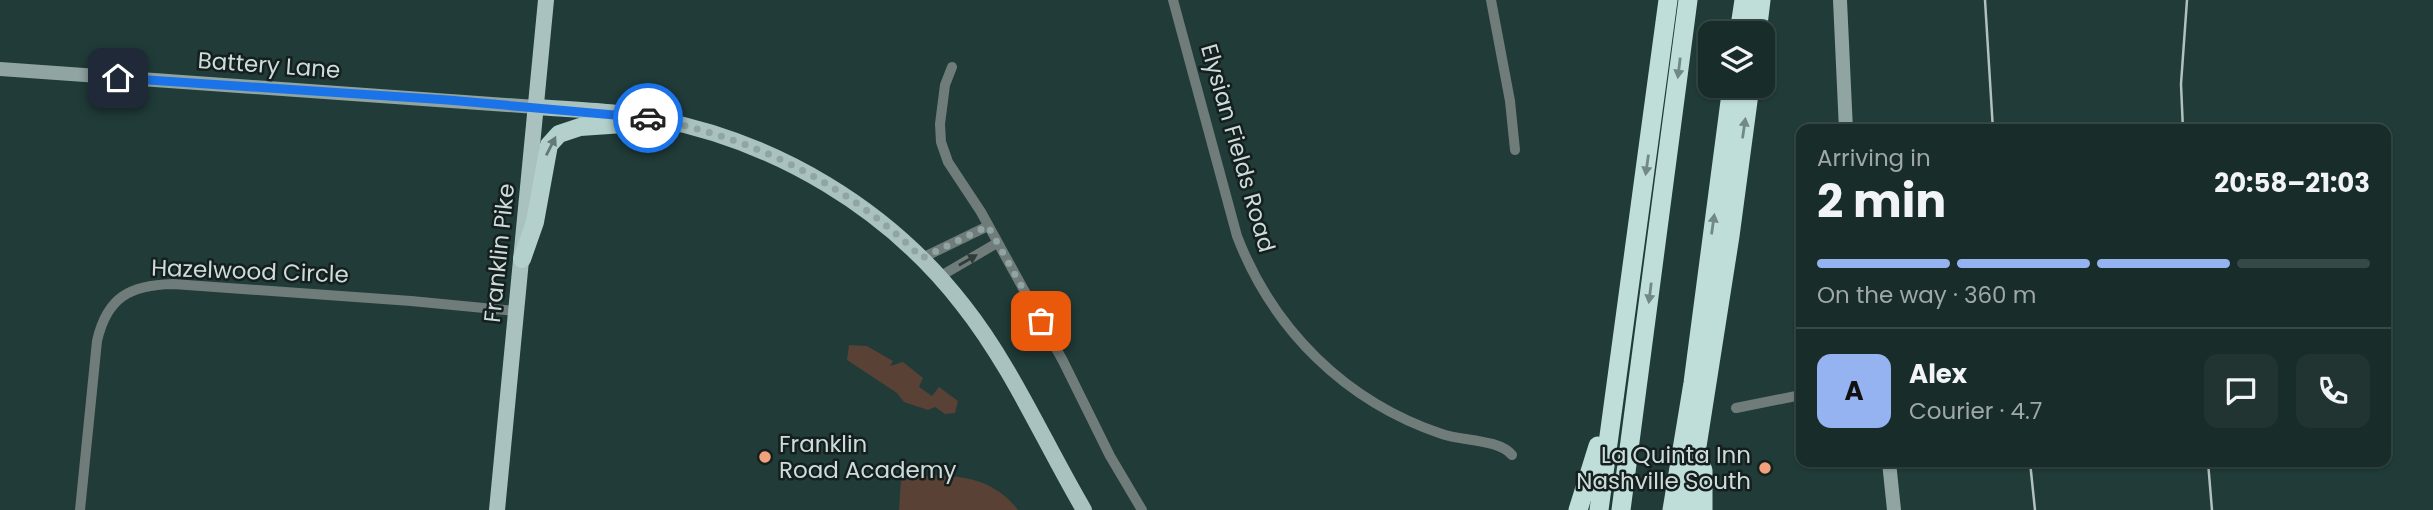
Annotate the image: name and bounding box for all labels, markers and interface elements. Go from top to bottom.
map controls [1698,21,1775,98]
button: layers [1698,21,1775,98]
street label: Elysian Fields Road [1193,40,1283,256]
street label: Battery Lane [197,44,341,86]
pin [88,48,148,108]
one-way arrow [1674,57,1685,79]
icon: home [99,59,137,97]
courier [613,83,683,153]
icon: car [629,99,667,137]
one-way arrow [1739,117,1750,139]
one-way arrow [544,136,556,156]
text: Arriving in [1817,142,1931,174]
one-way arrow [1641,154,1652,176]
text: 20:58–21:03 [2214,165,2370,201]
text: 2 min [1817,169,1946,233]
street label: Franklin Pike [476,182,522,324]
one-way arrow [1708,213,1719,235]
street label: Hazelwood Circle [151,252,349,290]
one-way arrow [958,254,977,266]
text: On the way · 360 m [1817,279,2036,311]
one-way arrow [1644,282,1655,304]
pin [1011,291,1071,351]
icon: bag [1022,302,1060,340]
button: chat [2204,354,2278,428]
button: phone [2296,354,2370,428]
text: Alex [1909,356,1967,392]
text: A [1844,373,1864,409]
text: Courier · 4.7 [1909,395,2042,427]
place label: Franklin Road Academy [779,428,956,486]
place label: La Quinta Inn Nashville South [1576,439,1751,497]
marker: Franklin Road Academy [757,449,773,465]
marker: La Quinta Inn Nashville South [1757,460,1773,476]

